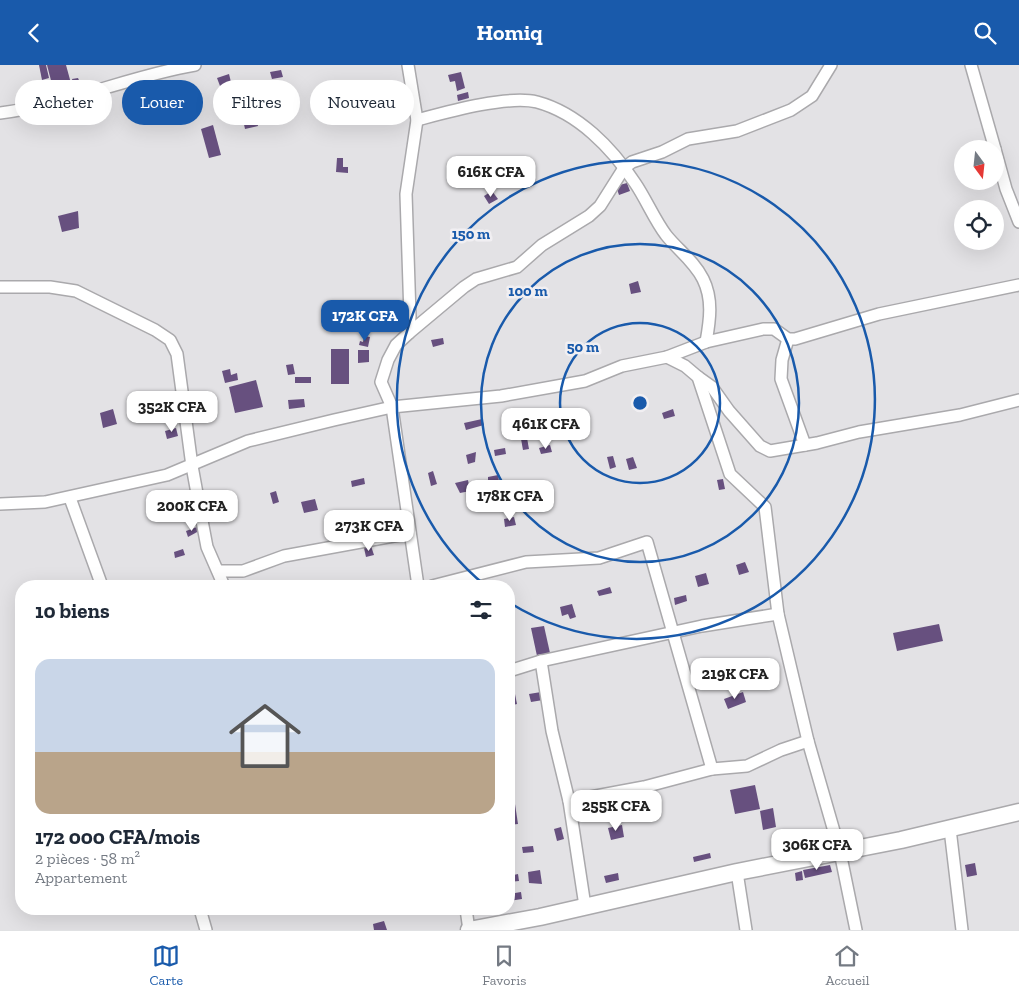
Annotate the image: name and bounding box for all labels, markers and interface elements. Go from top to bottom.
icon: back [20,19,48,47]
text: Homiq [477,19,542,46]
icon: search [971,19,999,47]
chip: Acheter [15,80,112,125]
chip: Louer [122,80,203,125]
chip: Filtres [213,80,300,125]
chip: Nouveau [310,80,414,125]
north arrow [954,140,1004,190]
map controls [954,140,1004,250]
pin: 616K CFA [439,155,543,198]
text: 616K CFA [458,162,524,181]
button: locate [954,200,1004,250]
text: 150 m [452,225,490,243]
text: 100 m [508,282,548,300]
pin: 172K CFA [313,299,417,342]
text: 172K CFA [332,306,398,325]
text: 50 m [567,338,599,356]
pin: 352K CFA [120,391,224,433]
centre of rings [631,394,649,412]
text: 352K CFA [138,397,206,416]
pin: 461K CFA [494,407,598,450]
text: 461K CFA [512,414,580,433]
pin: 178K CFA [458,479,562,522]
text: 178K CFA [477,486,543,505]
pin: 200K CFA [140,489,244,532]
text: 200K CFA [157,496,227,515]
pin: 273K CFA [317,509,421,552]
text: 273K CFA [335,516,403,535]
icon: filters [467,596,495,624]
text: 10 biens [35,598,110,623]
pin: 219K CFA [683,657,787,700]
text: 219K CFA [702,664,768,683]
icon: home [220,691,310,781]
pin: 255K CFA [564,789,668,832]
text: 255K CFA [582,796,650,815]
text: 172 000 CFA/mois [35,824,200,849]
pin: 306K CFA [765,829,869,871]
text: 306K CFA [782,835,852,854]
text: 2 pièces · 58 m² [35,849,140,868]
text: Appartement [35,868,127,887]
tab: Carte [150,942,183,989]
tab: Favoris [482,942,526,989]
tab: Accueil [826,942,869,989]

